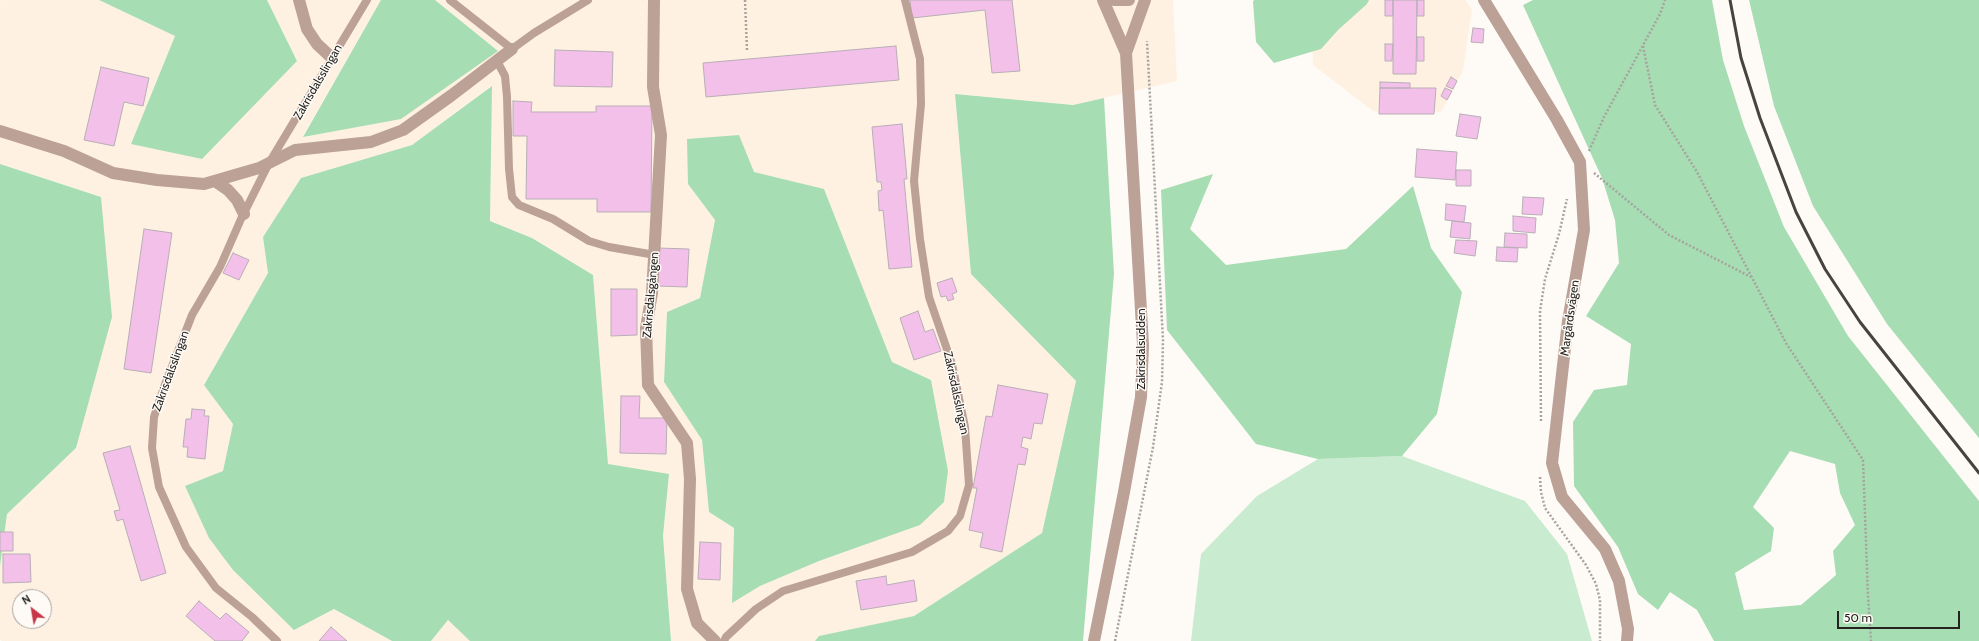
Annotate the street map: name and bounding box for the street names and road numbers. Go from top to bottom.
street label: Zakrisdalsslingan [291,42,345,122]
street label: Zakrisdalsgången [640,251,662,339]
street label: Margårdsvägen [1558,279,1582,357]
street label: Zakrisdalsudden [1134,308,1148,390]
street label: Zakrisdalsslingan [150,329,192,413]
street label: Zakrisdalsslingan [940,350,972,436]

